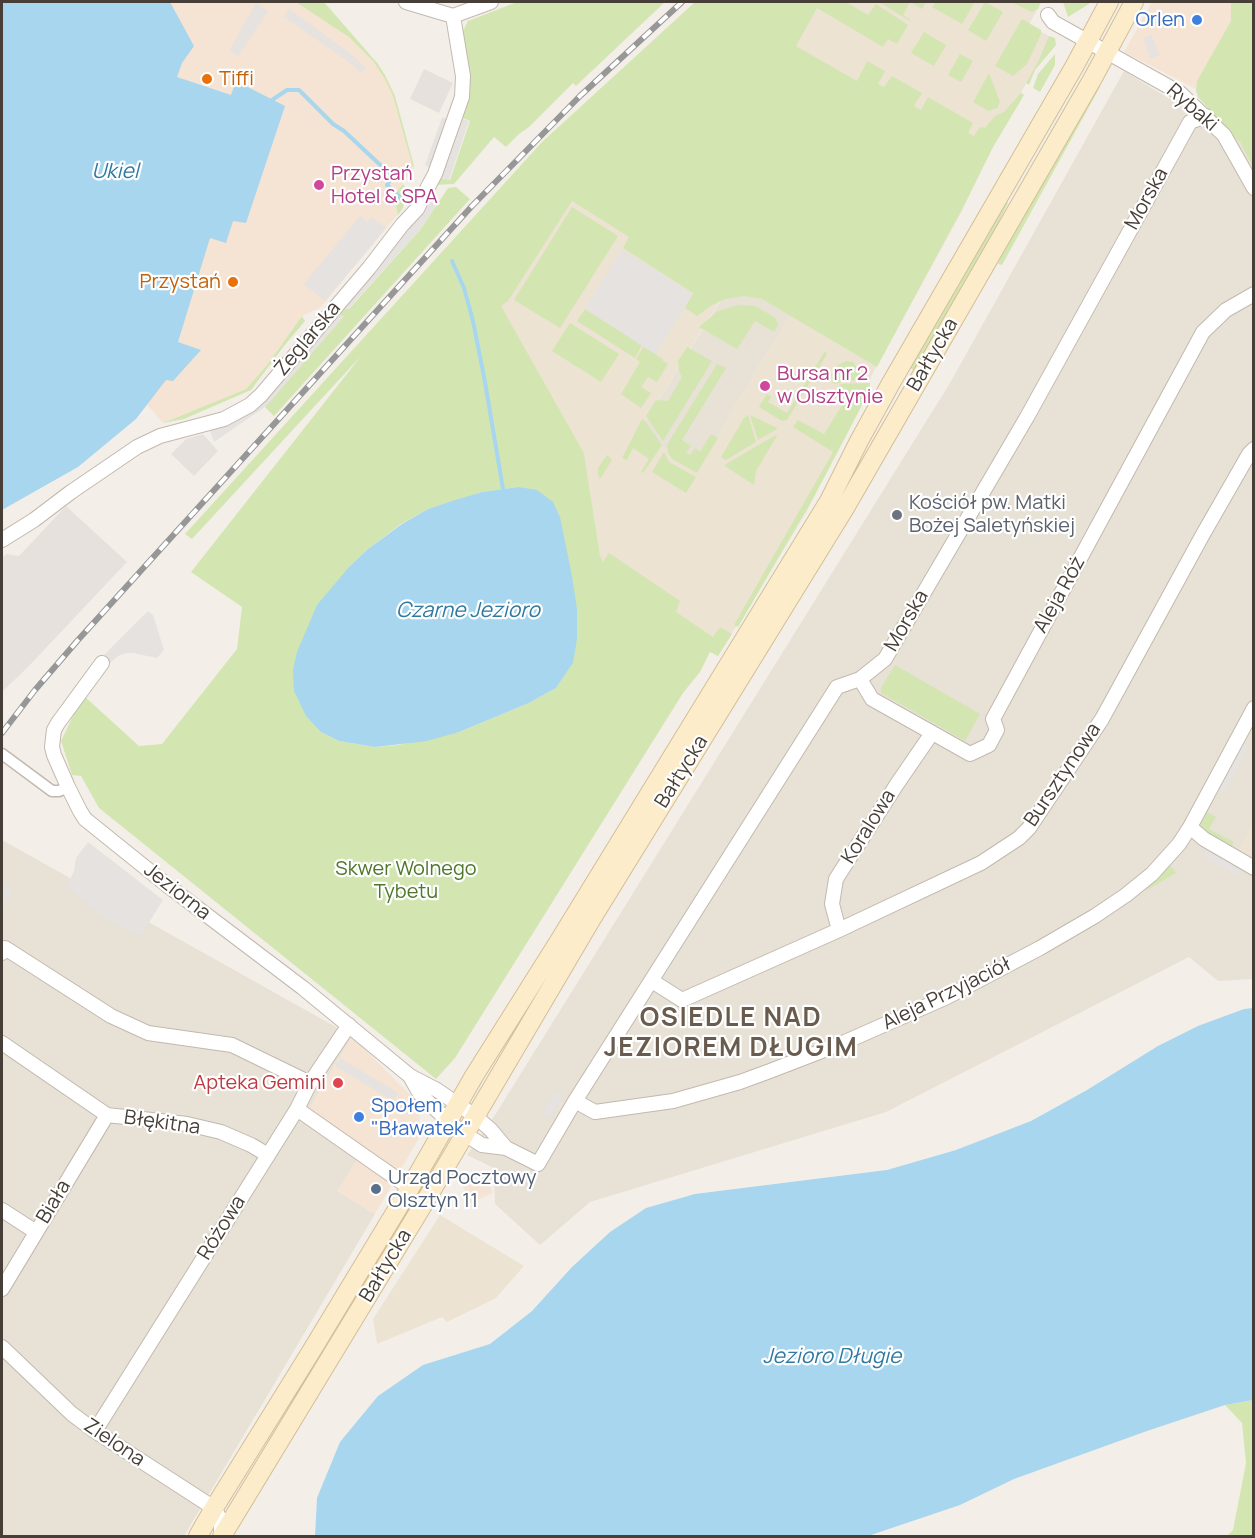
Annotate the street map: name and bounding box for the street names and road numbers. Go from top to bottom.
street label: Rybaki [1161,79,1223,137]
street label: Morska [1120,164,1174,234]
street label: Żeglarska [270,297,346,381]
street label: Bałtycka [902,314,964,396]
street label: Aleja Róż [1029,553,1091,637]
street label: Morska [880,586,934,656]
street label: Bursztynowa [1020,719,1106,831]
street label: Bałtycka [650,731,714,813]
street label: Koralowa [837,786,901,868]
street label: Jeziorna [139,858,215,926]
street label: Aleja Przyjaciół [879,952,1015,1036]
street label: Błękitna [122,1106,202,1140]
street label: Biała [32,1176,76,1228]
street label: Różowa [193,1191,251,1265]
street label: Bałtycka [355,1225,417,1307]
street label: Zielona [79,1414,149,1472]

